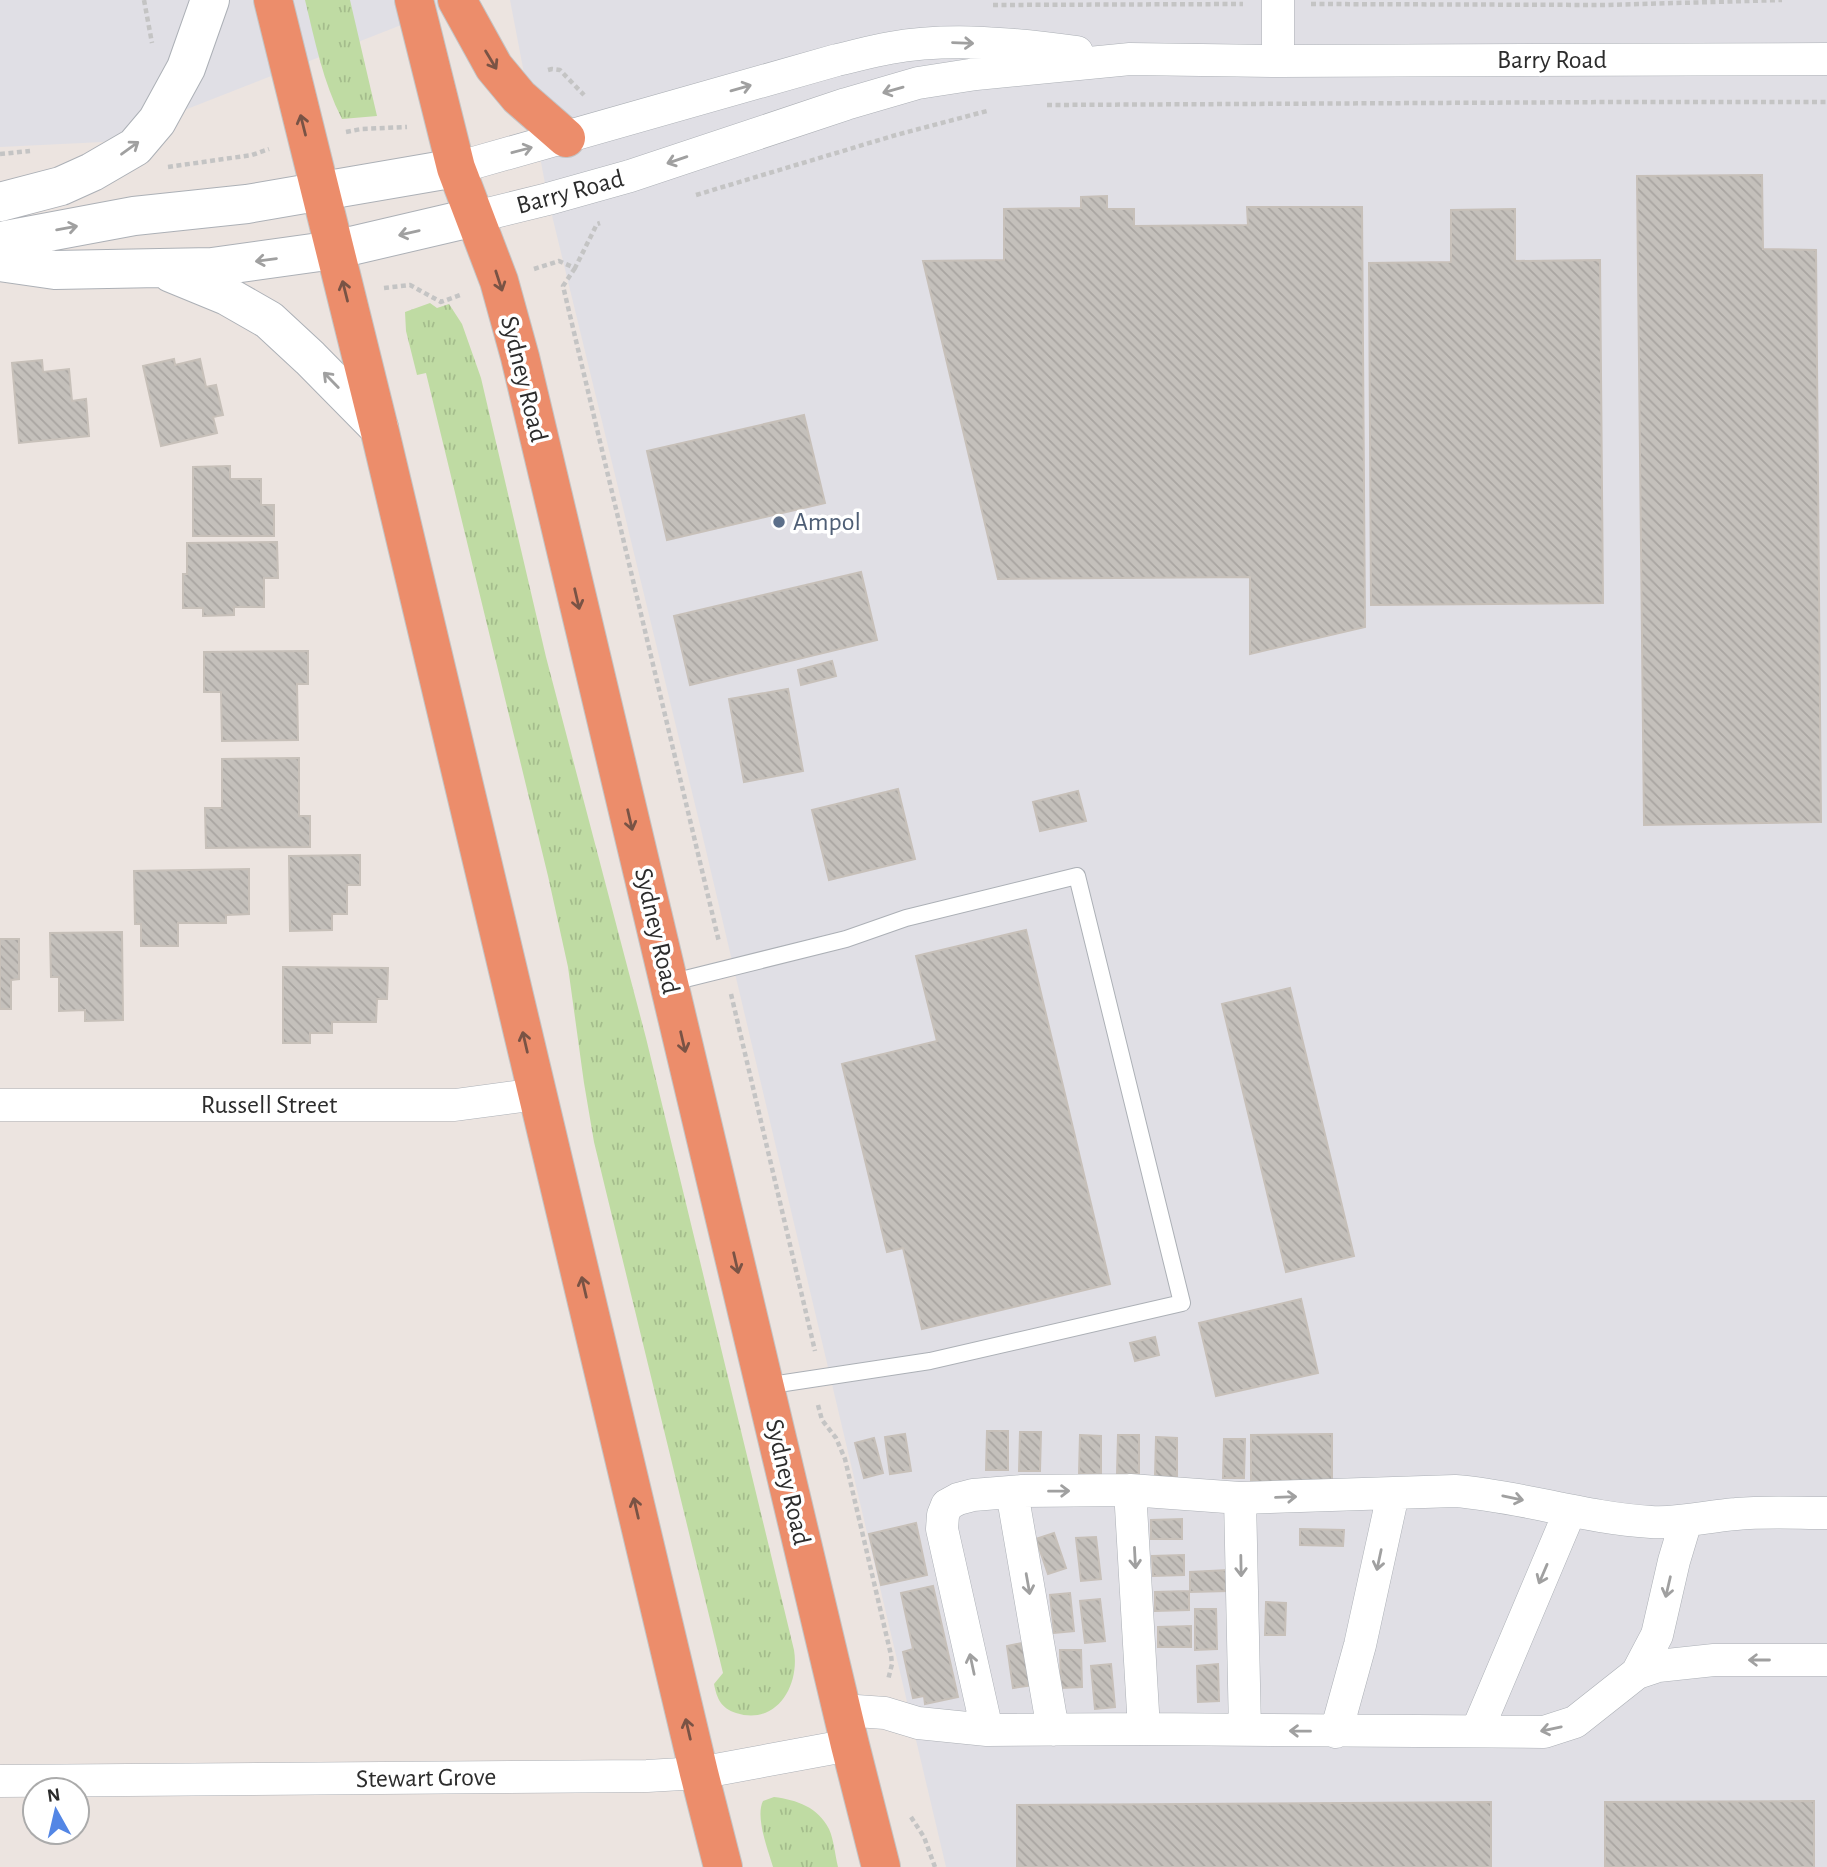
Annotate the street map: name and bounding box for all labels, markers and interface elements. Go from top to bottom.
one-way arrow [951,36,974,49]
street label: Barry Road [1497,47,1607,73]
one-way arrow [484,49,498,69]
one-way arrow [730,80,752,93]
one-way arrow [882,85,904,98]
one-way arrow [296,114,309,136]
one-way arrow [120,141,139,155]
one-way arrow [511,143,533,156]
one-way arrow [666,155,688,167]
street label: Barry Road [514,165,626,219]
one-way arrow [55,221,78,234]
one-way arrow [398,227,420,240]
one-way arrow [255,253,278,266]
one-way arrow [493,270,506,292]
one-way arrow [338,280,351,303]
street label: Sydney Road [496,314,552,444]
one-way arrow [323,371,340,388]
place label: Ampol [793,509,861,535]
marker: Ampol [771,514,787,530]
one-way arrow [571,587,584,610]
one-way arrow [624,808,637,831]
street label: Sydney Road [630,865,684,997]
one-way arrow [677,1030,690,1052]
one-way arrow [518,1031,531,1053]
street label: Russell Street [201,1092,337,1118]
one-way arrow [730,1251,743,1274]
one-way arrow [576,1276,590,1299]
street label: Sydney Road [761,1416,815,1548]
one-way arrow [1047,1484,1070,1498]
one-way arrow [1274,1490,1297,1503]
one-way arrow [1501,1492,1524,1506]
one-way arrow [629,1497,642,1520]
one-way arrow [1129,1547,1142,1570]
one-way arrow [1371,1548,1385,1571]
one-way arrow [1235,1554,1248,1577]
one-way arrow [1536,1562,1549,1584]
one-way arrow [1021,1572,1035,1595]
one-way arrow [1661,1575,1674,1597]
one-way arrow [965,1653,978,1676]
one-way arrow [1748,1653,1771,1667]
one-way arrow [681,1719,694,1741]
one-way arrow [1540,1723,1563,1737]
one-way arrow [1288,1724,1311,1738]
street label: Stewart Grove [356,1764,496,1792]
north arrow [21,1776,91,1846]
text: N [46,1785,62,1806]

